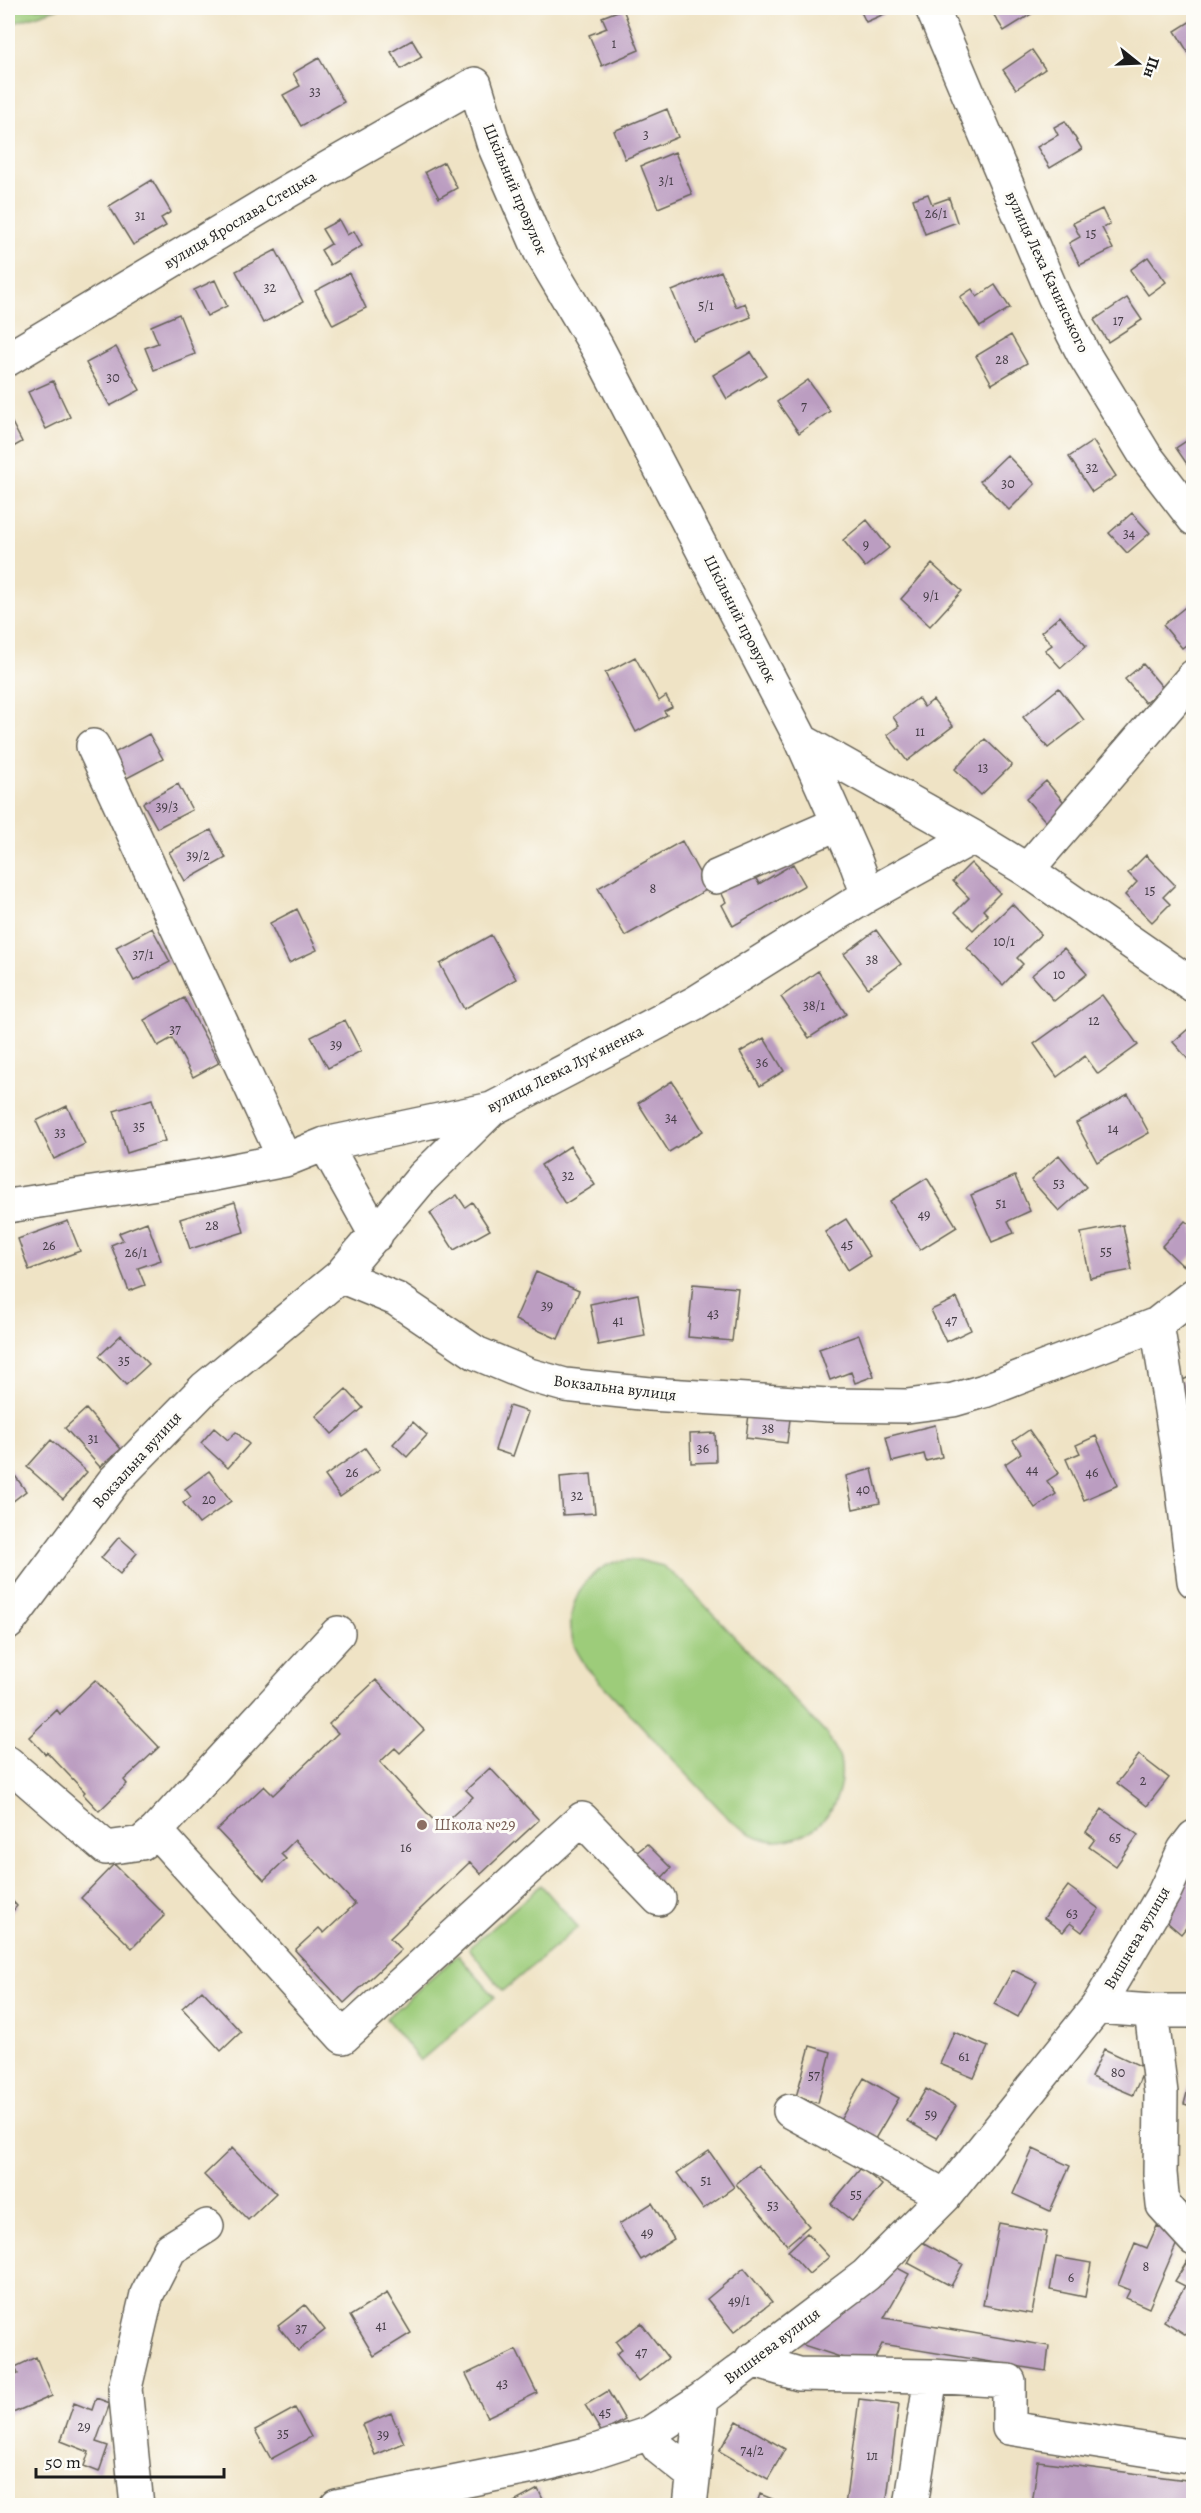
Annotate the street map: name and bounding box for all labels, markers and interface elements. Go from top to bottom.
north arrow [1108,33,1168,93]
house number: 1 [612,34,617,53]
text: Пн [1138,54,1165,81]
house number: 33 [309,82,321,101]
street label: Шкільний провулок [477,120,553,258]
house number: 3 [643,125,649,144]
street label: вулиця Ярослава Стецька [160,165,321,274]
house number: 3/1 [658,171,674,190]
street label: вулиця Леха Качинського [1000,188,1094,356]
house number: 26/1 [925,204,947,223]
house number: 31 [135,206,146,225]
house number: 15 [1086,224,1096,243]
house number: 32 [264,278,277,297]
house number: 5/1 [698,296,714,315]
house number: 17 [1113,311,1123,330]
house number: 28 [995,350,1009,369]
house number: 30 [106,368,120,387]
house number: 7 [801,397,807,416]
house number: 32 [1086,458,1099,477]
house number: 30 [1001,474,1015,493]
house number: 34 [1123,524,1135,543]
house number: 9 [863,535,869,554]
street label: Шкільний провулок [698,551,782,687]
house number: 9/1 [923,586,939,605]
house number: 11 [915,722,925,741]
house number: 13 [978,758,988,777]
house number: 39/3 [156,797,178,816]
house number: 39/2 [186,846,210,865]
house number: 8 [650,879,657,898]
house number: 15 [1145,881,1155,900]
house number: 10/1 [993,932,1015,951]
house number: 37/1 [132,945,154,964]
house number: 38 [866,950,879,969]
house number: 10 [1053,965,1065,984]
house number: 38/1 [803,996,825,1015]
house number: 12 [1088,1011,1100,1030]
house number: 37 [169,1020,181,1039]
street label: вулиця Левка Лукʼяненка [483,1020,648,1118]
house number: 39 [330,1035,342,1054]
house number: 36 [756,1053,768,1072]
house number: 34 [665,1108,677,1127]
house number: 35 [133,1117,145,1136]
house number: 14 [1107,1119,1119,1138]
house number: 33 [54,1123,66,1142]
house number: 32 [562,1166,575,1185]
house number: 53 [1053,1174,1065,1193]
house number: 51 [996,1194,1007,1213]
house number: 49 [918,1205,930,1224]
house number: 28 [205,1216,219,1235]
house number: 45 [841,1235,853,1254]
house number: 26 [42,1236,56,1255]
house number: 55 [1100,1242,1112,1261]
house number: 26/1 [125,1243,147,1262]
house number: 39 [541,1296,553,1315]
house number: 43 [707,1304,719,1323]
house number: 41 [612,1311,624,1330]
house number: 47 [945,1311,957,1330]
house number: 35 [118,1351,130,1370]
street label: Вокзальна вулиця [552,1370,678,1406]
street label: Вокзальна вулиця [87,1407,187,1513]
house number: 38 [762,1419,775,1438]
house number: 31 [88,1429,99,1448]
house number: 36 [697,1439,709,1458]
house number: 44 [1026,1460,1038,1479]
house number: 26 [345,1463,359,1482]
house number: 46 [1086,1463,1098,1482]
house number: 40 [856,1480,870,1499]
house number: 32 [571,1486,584,1505]
house number: 20 [202,1490,216,1509]
house number: 2 [1140,1771,1147,1790]
place label: Школа №29 [434,1814,516,1836]
marker: Школа №29 [415,1818,429,1832]
house number: 65 [1109,1828,1121,1847]
house number: 16 [400,1838,412,1857]
street label: Вишнева вулиця [1099,1882,1176,1993]
house number: 63 [1066,1904,1078,1923]
house number: 61 [958,2047,970,2066]
house number: 80 [1111,2063,1125,2082]
house number: 57 [808,2066,820,2085]
house number: 59 [925,2105,937,2124]
house number: 51 [701,2171,712,2190]
house number: 55 [850,2185,862,2204]
house number: 53 [767,2196,779,2215]
house number: 49 [641,2223,653,2242]
house number: 8 [1143,2257,1150,2276]
house number: 6 [1068,2268,1074,2287]
house number: 49/1 [728,2291,750,2310]
street label: Вишнева вулиця [719,2302,825,2390]
house number: 41 [375,2316,387,2335]
house number: 37 [295,2319,307,2338]
house number: 47 [635,2343,647,2362]
house number: 43 [496,2374,508,2393]
house number: 45 [599,2403,611,2422]
house number: 29 [77,2417,91,2436]
house number: 35 [277,2424,289,2443]
house number: 39 [377,2425,389,2444]
scale bar [36,2441,224,2479]
house number: 74/2 [740,2441,764,2460]
house number: 1л [866,2446,878,2465]
text: 50 m [45,2450,81,2474]

